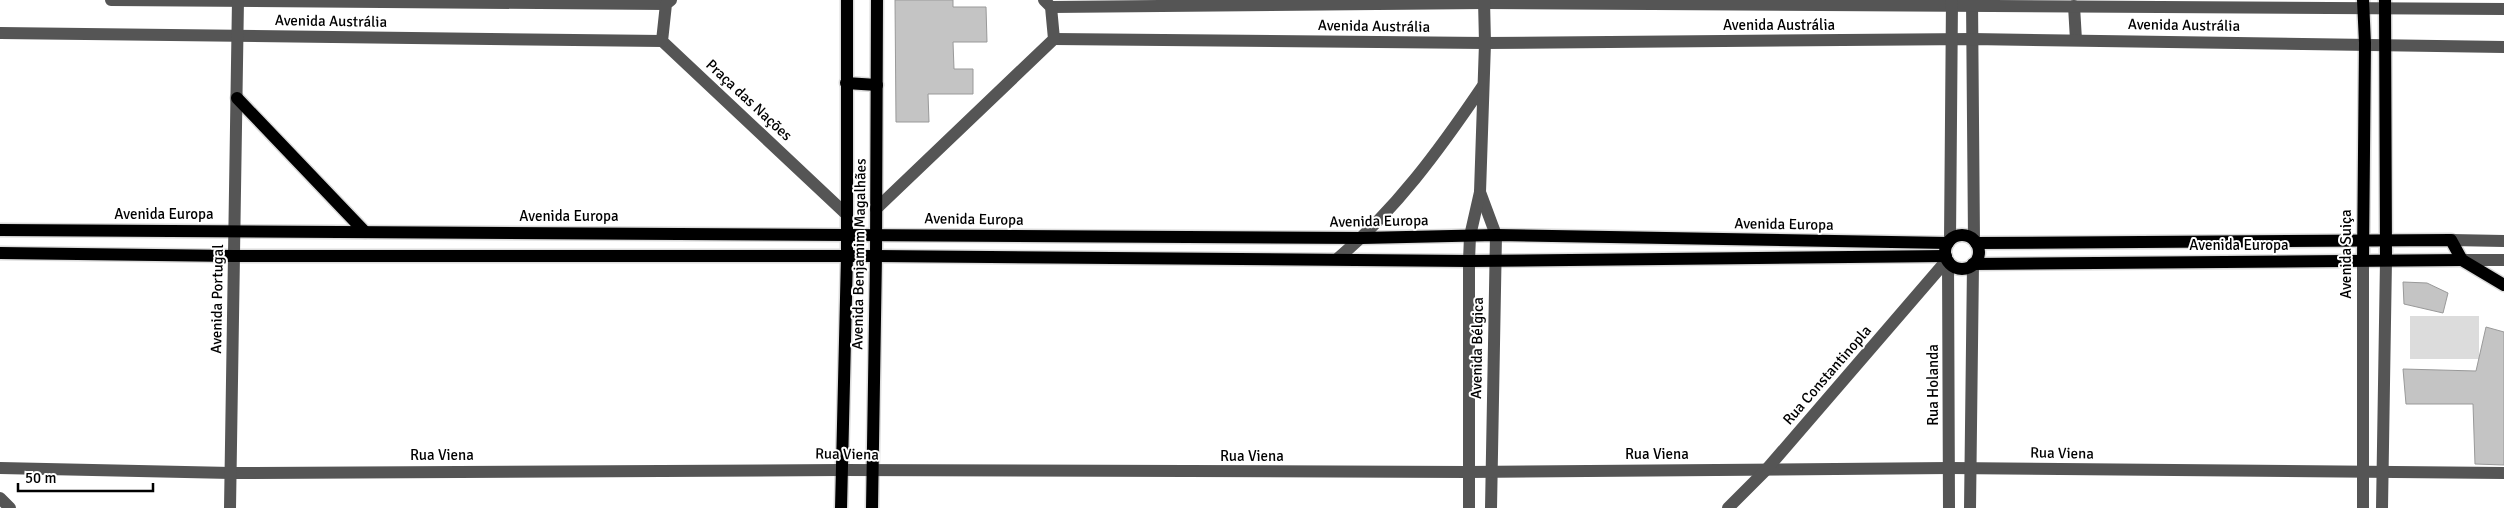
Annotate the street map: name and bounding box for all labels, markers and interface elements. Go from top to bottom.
street label: Avenida Austrália [275,11,387,31]
street label: Avenida Austrália [2128,15,2240,35]
street label: Avenida Austrália [1318,16,1430,36]
street label: Avenida Austrália [1723,16,1835,34]
street label: Praça das Nações [702,55,796,145]
street label: Avenida Benjamim Magalhães [848,158,870,350]
street label: Avenida Europa [114,205,214,223]
street label: Avenida Europa [519,207,619,225]
street label: Avenida Europa [924,209,1024,229]
street label: Avenida Suiça [2337,209,2355,299]
street label: Avenida Europa [1329,211,1429,231]
street label: Avenida Europa [1734,214,1834,234]
street label: Avenida Europa [2189,236,2289,254]
street label: Avenida Portugal [207,244,227,354]
street label: Avenida Bélgica [1467,297,1487,399]
street label: Rua Constantinopla [1779,322,1875,428]
street label: Rua Holanda [1924,344,1942,426]
street label: Rua Viena [2030,443,2094,463]
street label: Rua Viena [815,444,879,464]
street label: Rua Viena [1625,445,1689,463]
street label: Rua Viena [410,446,474,464]
street label: Rua Viena [1220,447,1284,465]
scale bar [18,460,152,492]
text: 50 m [25,469,56,487]

